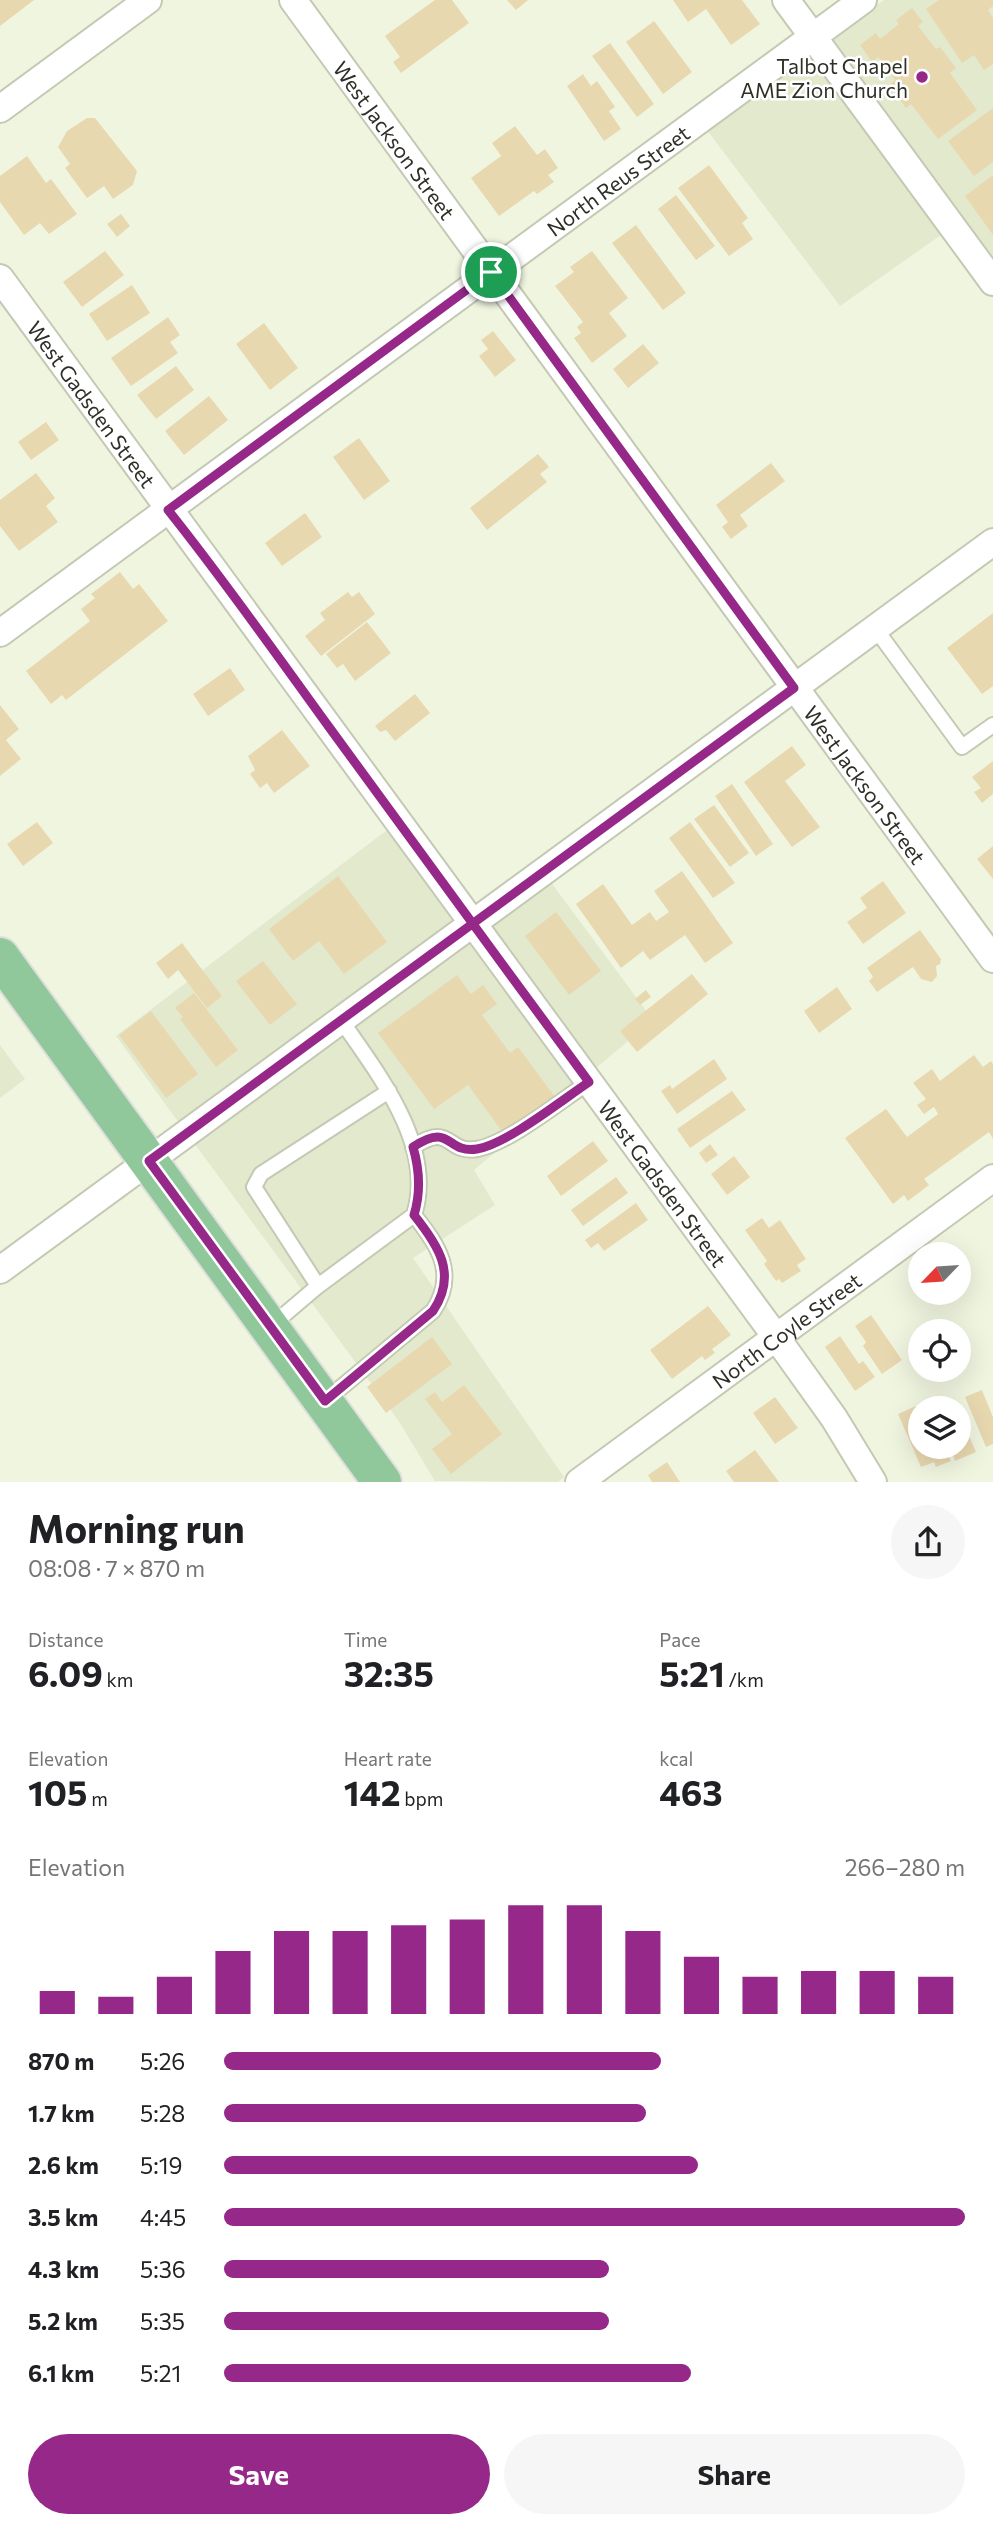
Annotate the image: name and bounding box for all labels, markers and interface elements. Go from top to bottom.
place label: Talbot Chapel AME Zion Church [740,53,908,102]
street label: West Jackson Street [329,56,461,224]
marker: Talbot Chapel AME Zion Church [914,69,930,85]
street label: North Reus Street [541,119,694,241]
pin [461,242,521,302]
icon: arrive [472,253,510,291]
street label: West Gadsden Street [23,316,161,492]
street label: West Jackson Street [799,700,931,868]
street label: West Gadsden Street [594,1095,732,1271]
north arrow [908,1242,971,1306]
map controls [908,1242,971,1459]
street label: North Coyle Street [707,1267,866,1393]
button: locate [908,1319,971,1382]
button: layers [908,1396,971,1459]
text: Morning run [28,1504,245,1551]
button: share [891,1505,965,1579]
text: 08:08 · 7 × 870 m [28,1554,205,1582]
text: Distance [28,1628,104,1651]
text: Time [344,1628,387,1651]
text: Pace [659,1628,701,1651]
text: 6.09 [28,1651,103,1694]
text: 32:35 [344,1651,434,1694]
text: 5:21 [659,1651,725,1694]
text: km [103,1668,133,1691]
text: /km [725,1668,764,1691]
text: Elevation [28,1747,108,1770]
text: Heart rate [344,1747,432,1770]
text: kcal [659,1747,693,1770]
text: 105 [28,1770,88,1813]
text: 142 [344,1770,401,1813]
text: 463 [659,1770,723,1813]
text: m [88,1787,108,1810]
text: bpm [401,1787,443,1810]
text: Elevation [28,1853,125,1881]
text: 266–280 m [845,1853,965,1881]
text: 870 m [28,2047,94,2075]
text: 5:26 [140,2047,185,2075]
text: 1.7 km [28,2099,95,2127]
text: 5:28 [140,2099,185,2127]
text: 2.6 km [28,2151,99,2179]
text: 5:19 [140,2151,182,2179]
text: 3.5 km [28,2203,98,2231]
text: 4:45 [140,2203,186,2231]
text: 4.3 km [28,2255,99,2283]
text: 5:36 [140,2255,186,2283]
text: 5.2 km [28,2307,98,2335]
text: 5:35 [140,2307,185,2335]
text: 6.1 km [28,2359,94,2387]
text: 5:21 [140,2359,181,2387]
button: Save [28,2434,490,2514]
button: Share [504,2434,965,2514]

